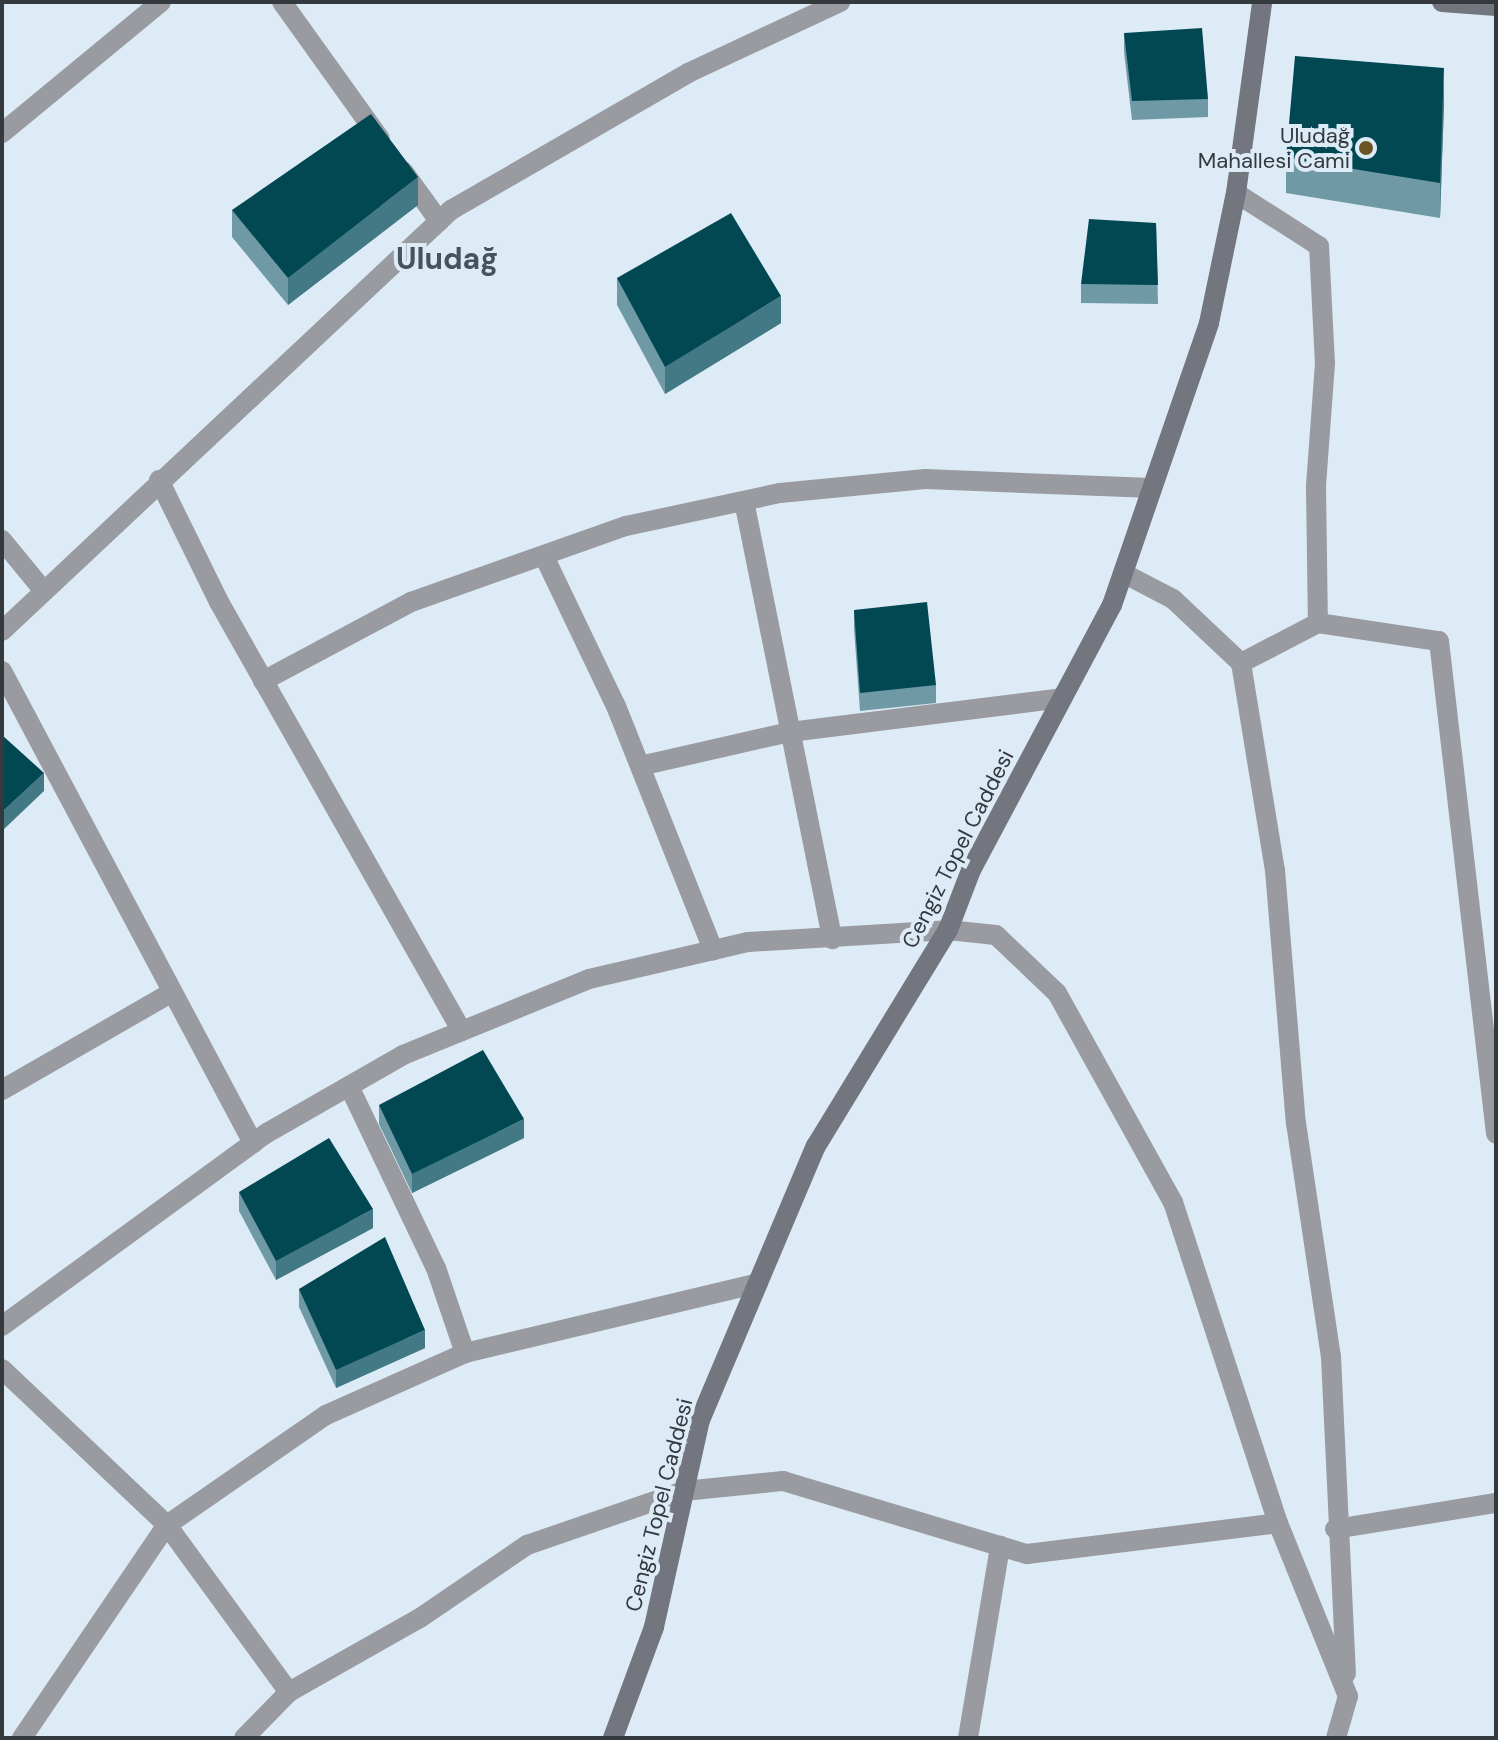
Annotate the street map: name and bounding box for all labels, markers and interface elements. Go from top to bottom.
place label: Uludağ Mahallesi Cami [1198,122,1350,174]
marker: Uludağ Mahallesi Cami [1357,139,1375,157]
district label: Uludağ [396,241,498,277]
street label: Cengiz Topel Caddesi [897,745,1019,953]
street label: Cengiz Topel Caddesi [620,1396,698,1614]

